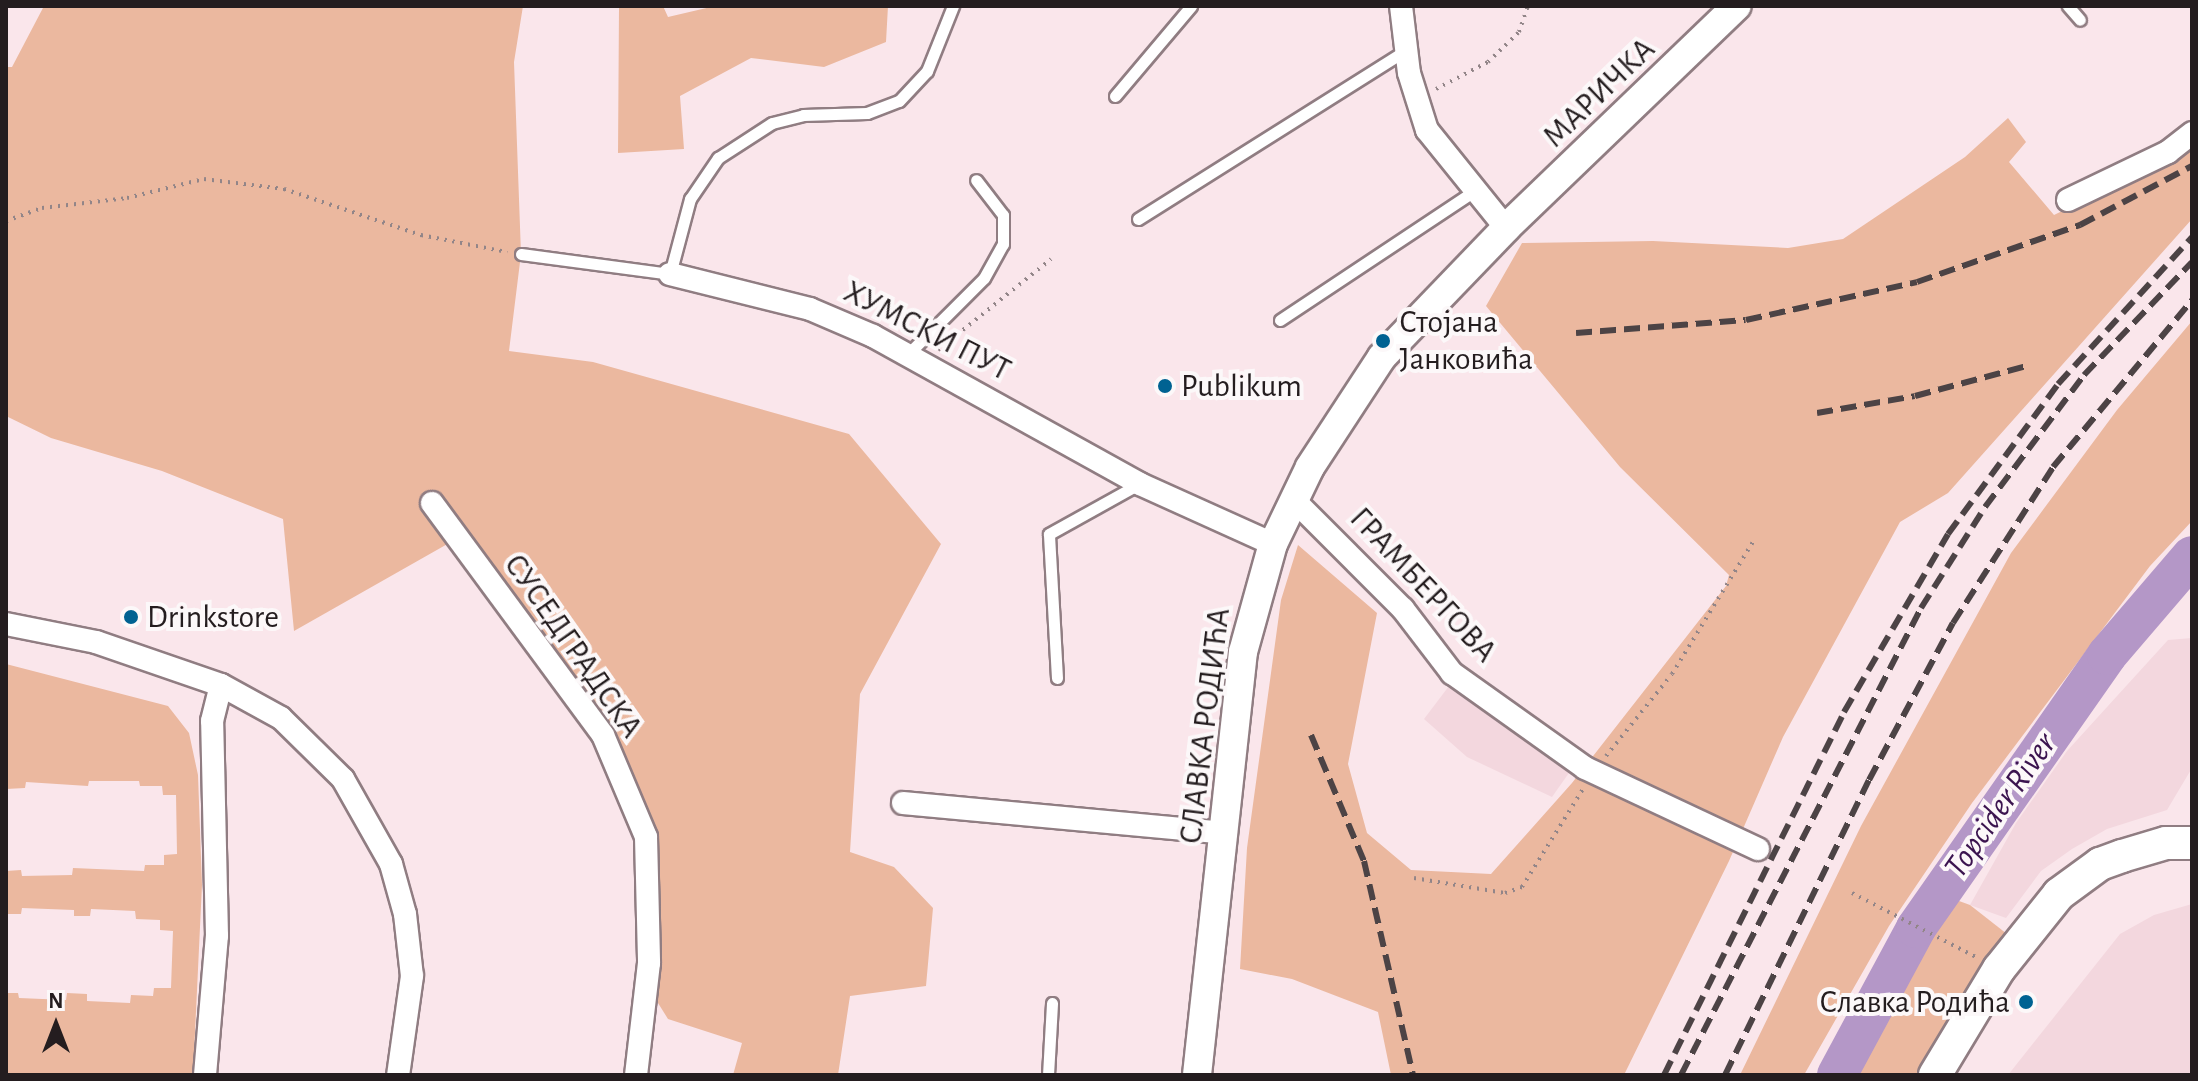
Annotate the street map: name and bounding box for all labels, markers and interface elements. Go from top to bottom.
street label: МАРИЧКА [1535,30,1663,156]
street label: ХУМСКИ ПУТ [837,273,1017,389]
place label: Стојана Јанковића [1399,304,1533,379]
marker: Стојана Јанковића [1374,332,1392,350]
place label: Publikum [1181,367,1302,405]
marker: Publikum [1156,377,1174,395]
street label: ГРАМБЕРГОВА [1341,499,1505,671]
street label: СУСЕДГРАДСКА [495,547,651,745]
place label: Drinkstore [147,598,279,636]
street label: СЛАВКА РОДИЋА [1171,606,1239,846]
marker: Drinkstore [122,608,140,626]
water label: Topcider River [1936,726,2066,886]
place label: Славка Родића [1819,983,2010,1021]
north arrow [16,985,96,1065]
text: N [48,990,64,1012]
marker: Славка Родића [2017,993,2035,1011]

